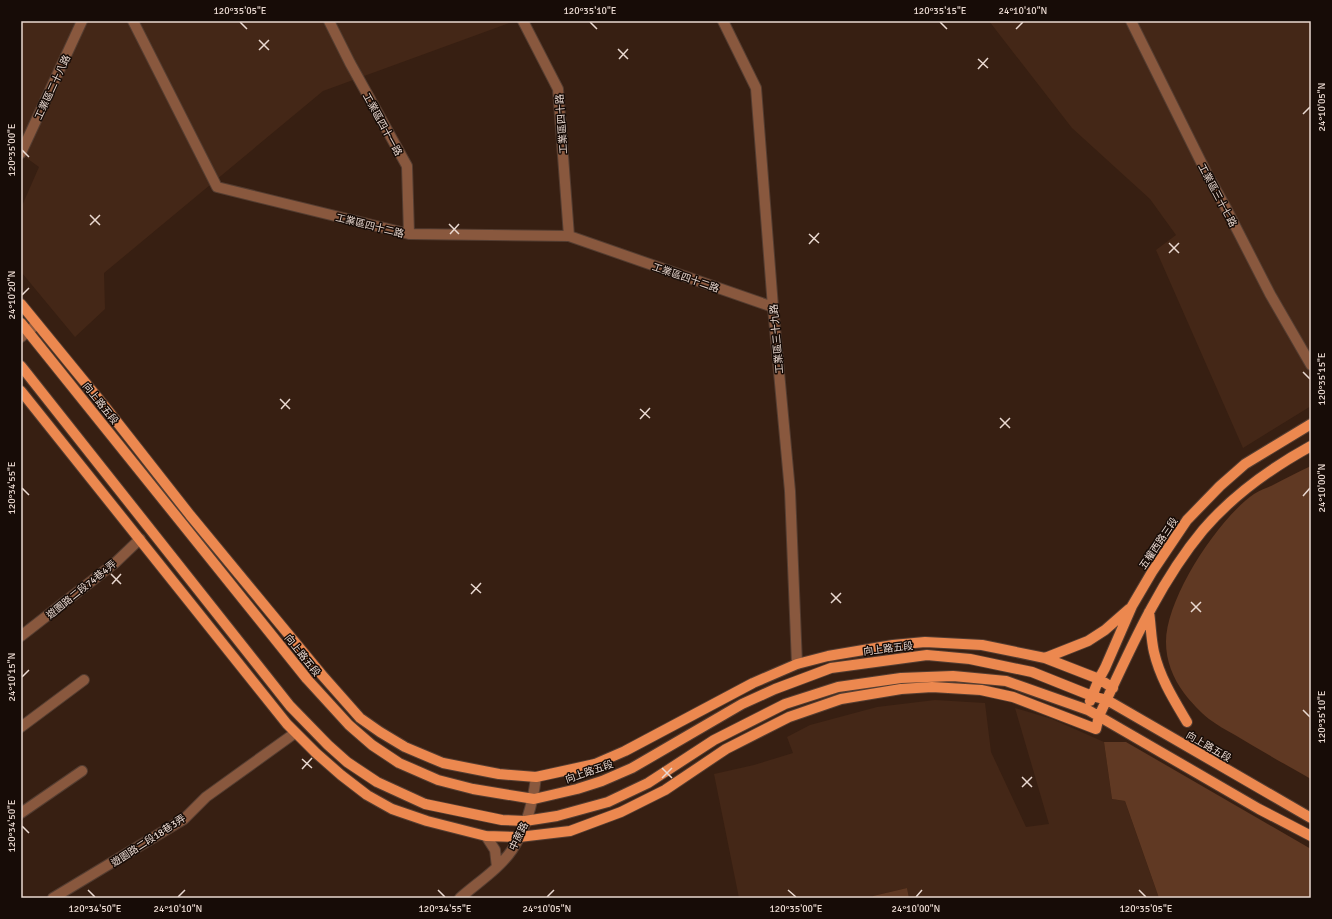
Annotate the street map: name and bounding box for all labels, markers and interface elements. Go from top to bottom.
text: 120°35'05"E [213,5,267,17]
text: 120°35'10"E [563,5,617,17]
text: 120°35'15"E [913,5,967,17]
text: 24°10'10"N [999,5,1047,17]
street label: 工業區二十八路 [33,53,73,122]
text: 24°10'05"N [1316,83,1328,131]
street label: 工業區四十一路 [360,91,404,158]
street label: 工業區四十路 [554,94,570,154]
text: 120°35'00"E [6,123,18,177]
street label: 工業區三十七路 [1195,162,1239,229]
street label: 工業區四十二路 [334,212,405,240]
street label: 工業區四十二路 [651,261,721,295]
text: 24°10'20"N [6,271,18,319]
street label: 工業區三十九路 [768,304,786,374]
text: 120°35'15"E [1316,352,1328,406]
street label: 向上路五段 [80,380,121,427]
text: 120°34'55"E [6,461,18,515]
text: 24°10'00"N [1316,464,1328,512]
street label: 五權西路三段 [1137,515,1181,572]
street label: 遊園路二段74巷4弄 [44,558,119,622]
street label: 向上路五段 [282,632,323,679]
street label: 向上路五段 [863,640,914,658]
text: 24°10'15"N [6,653,18,701]
text: 120°35'10"E [1316,690,1328,744]
street label: 向上路五段 [1184,729,1233,765]
street label: 向上路五段 [564,758,615,786]
text: 120°34'50"E [6,799,18,853]
street label: 遊園路二段18巷3弄 [109,812,188,869]
street label: 中蔗路 [507,820,531,853]
text: 120°34'50"E [68,903,122,915]
text: 24°10'10"N [154,903,202,915]
text: 120°34'55"E [418,903,472,915]
text: 24°10'05"N [523,903,571,915]
text: 120°35'00"E [769,903,823,915]
text: 24°10'00"N [892,903,940,915]
text: 120°35'05"E [1119,903,1173,915]

